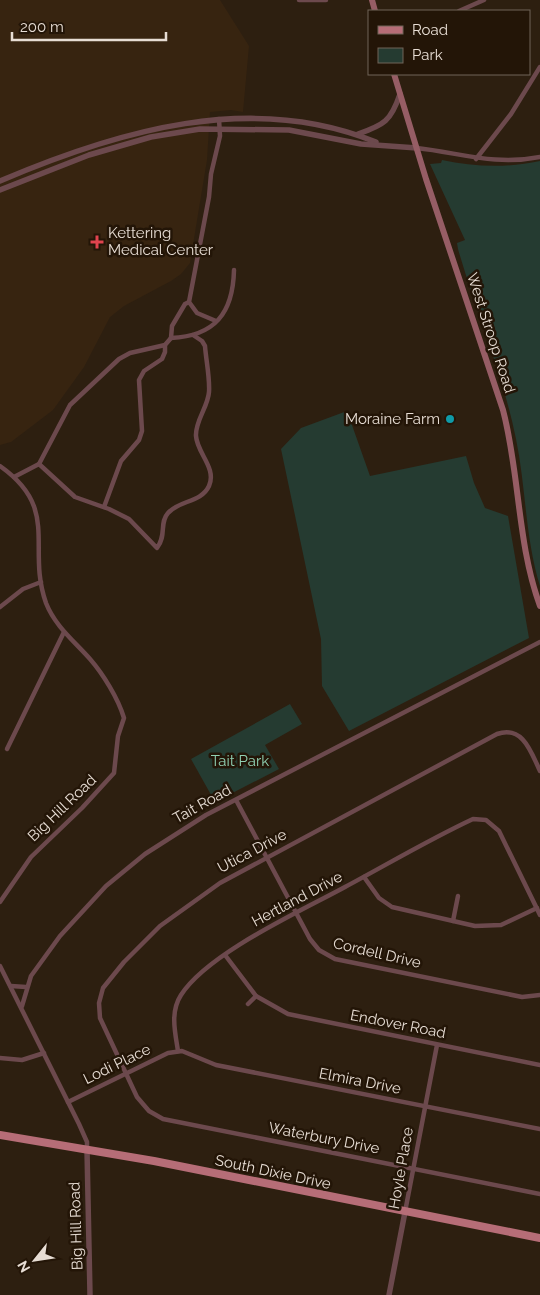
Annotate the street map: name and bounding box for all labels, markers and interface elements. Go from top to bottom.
scale bar [12,10,166,42]
legend [368,10,530,75]
text: 200 m [20,18,64,36]
text: Road [412,21,448,39]
text: Park [412,46,443,64]
place label: Kettering Medical Center [108,224,214,259]
marker: Kettering Medical Center [90,235,104,249]
street label: West Stroop Road [463,271,519,395]
place label: Moraine Farm [345,410,440,428]
marker: Moraine Farm [444,413,456,425]
park label: Tait Park [211,752,269,770]
street label: Big Hill Road [24,771,100,845]
street label: Tait Road [170,781,234,827]
street label: Utica Drive [214,825,290,877]
street label: Hertland Drive [249,867,346,930]
street label: Cordell Drive [331,934,423,972]
street label: Endover Road [349,1006,447,1042]
street label: Lodi Place [80,1040,154,1088]
street label: Elmira Drive [317,1064,403,1098]
street label: Waterbury Drive [267,1118,381,1158]
street label: Hoyle Place [385,1125,417,1210]
street label: South Dixie Drive [214,1151,333,1193]
street label: Big Hill Road [65,1182,87,1270]
north arrow [10,1235,60,1285]
text: N [14,1258,33,1275]

